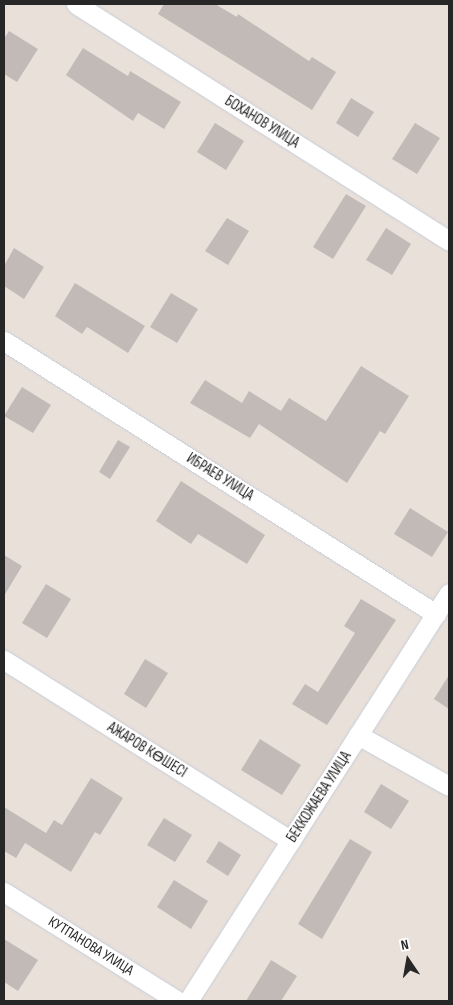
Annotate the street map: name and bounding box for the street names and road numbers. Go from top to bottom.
street label: БОХАНОВ УЛИЦА [221,92,303,152]
street label: ИБРАЕВ УЛИЦА [183,449,257,505]
street label: АЖАРОВ КӨШЕСІ [104,718,190,782]
street label: БЕККОЖАЕВА УЛИЦА [283,748,355,846]
street label: КУТПАНОВА УЛИЦА [45,913,137,979]

